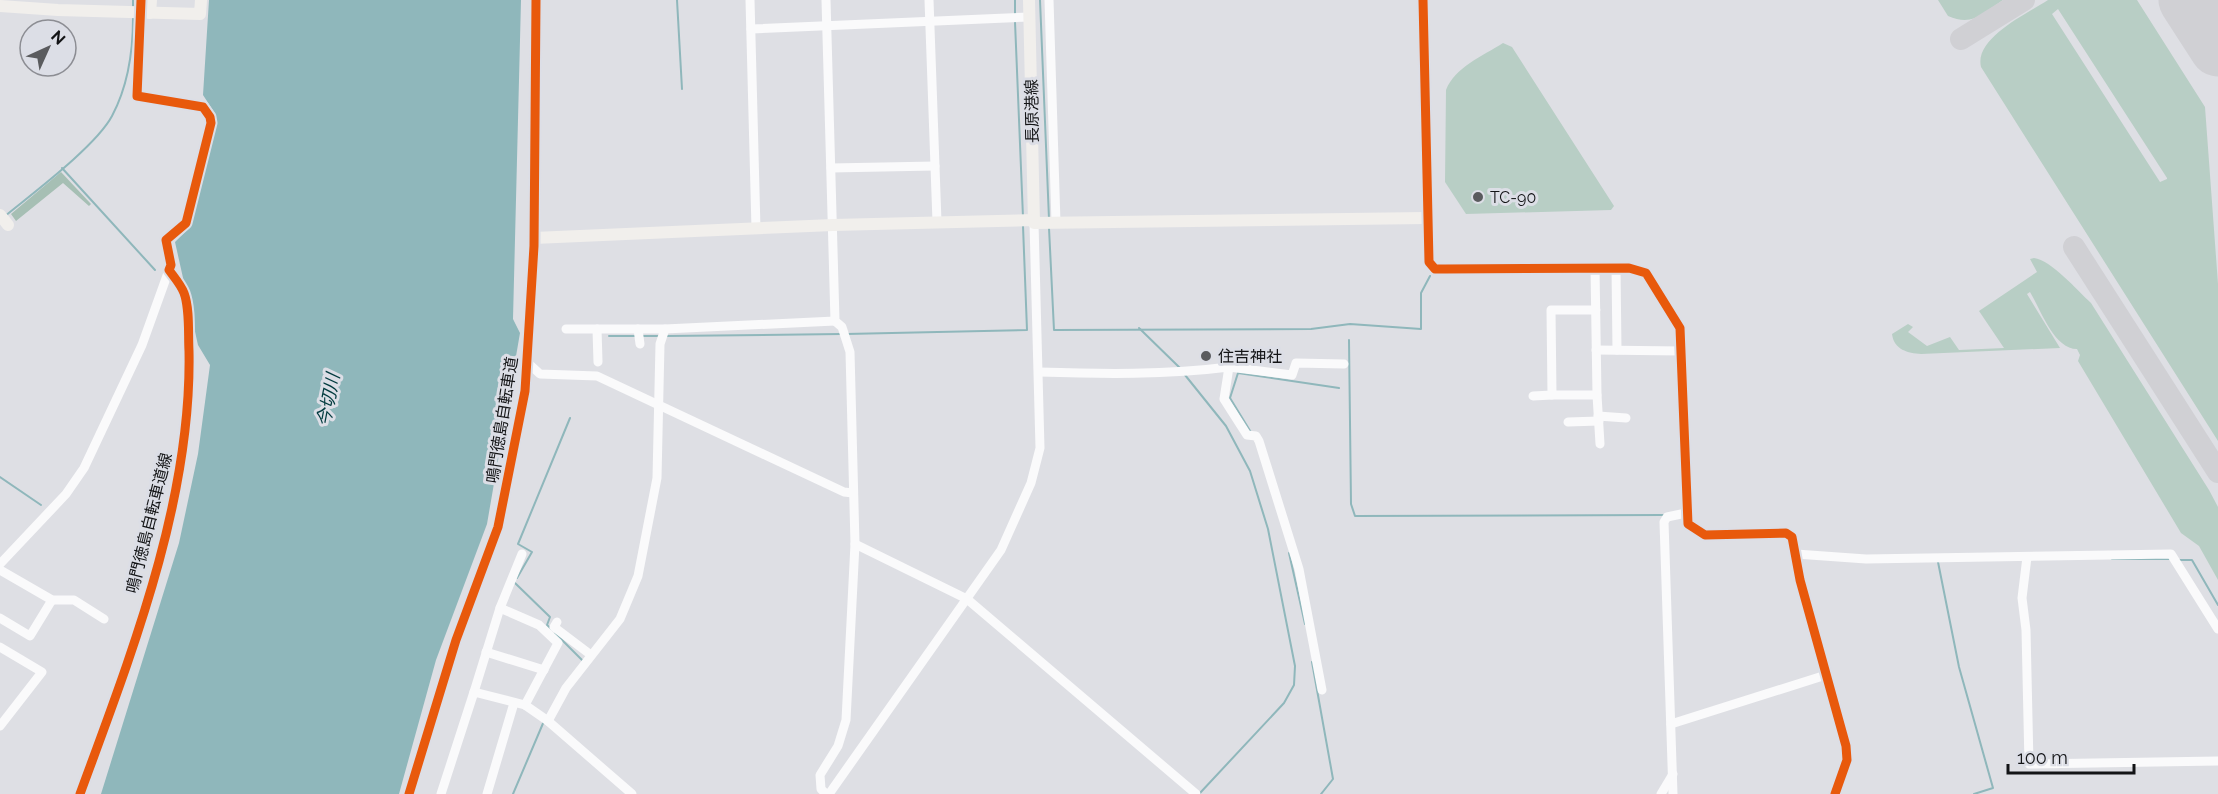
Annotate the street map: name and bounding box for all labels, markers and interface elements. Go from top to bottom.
north arrow [18,18,78,78]
text: N [47,27,69,49]
street label: 長原港線 [1022,79,1042,143]
place label: TC-90 [1490,188,1536,207]
marker: TC-90 [1471,190,1485,204]
place label: 住吉神社 [1218,347,1282,366]
marker: 住吉神社 [1199,349,1213,363]
street label: 鳴門徳島自転車道 [483,355,521,485]
water label: 今切川 [313,370,344,429]
street label: 鳴門徳島自転車道線 [122,451,176,595]
scale bar [2008,737,2134,775]
text: 100 m [2017,747,2068,768]

